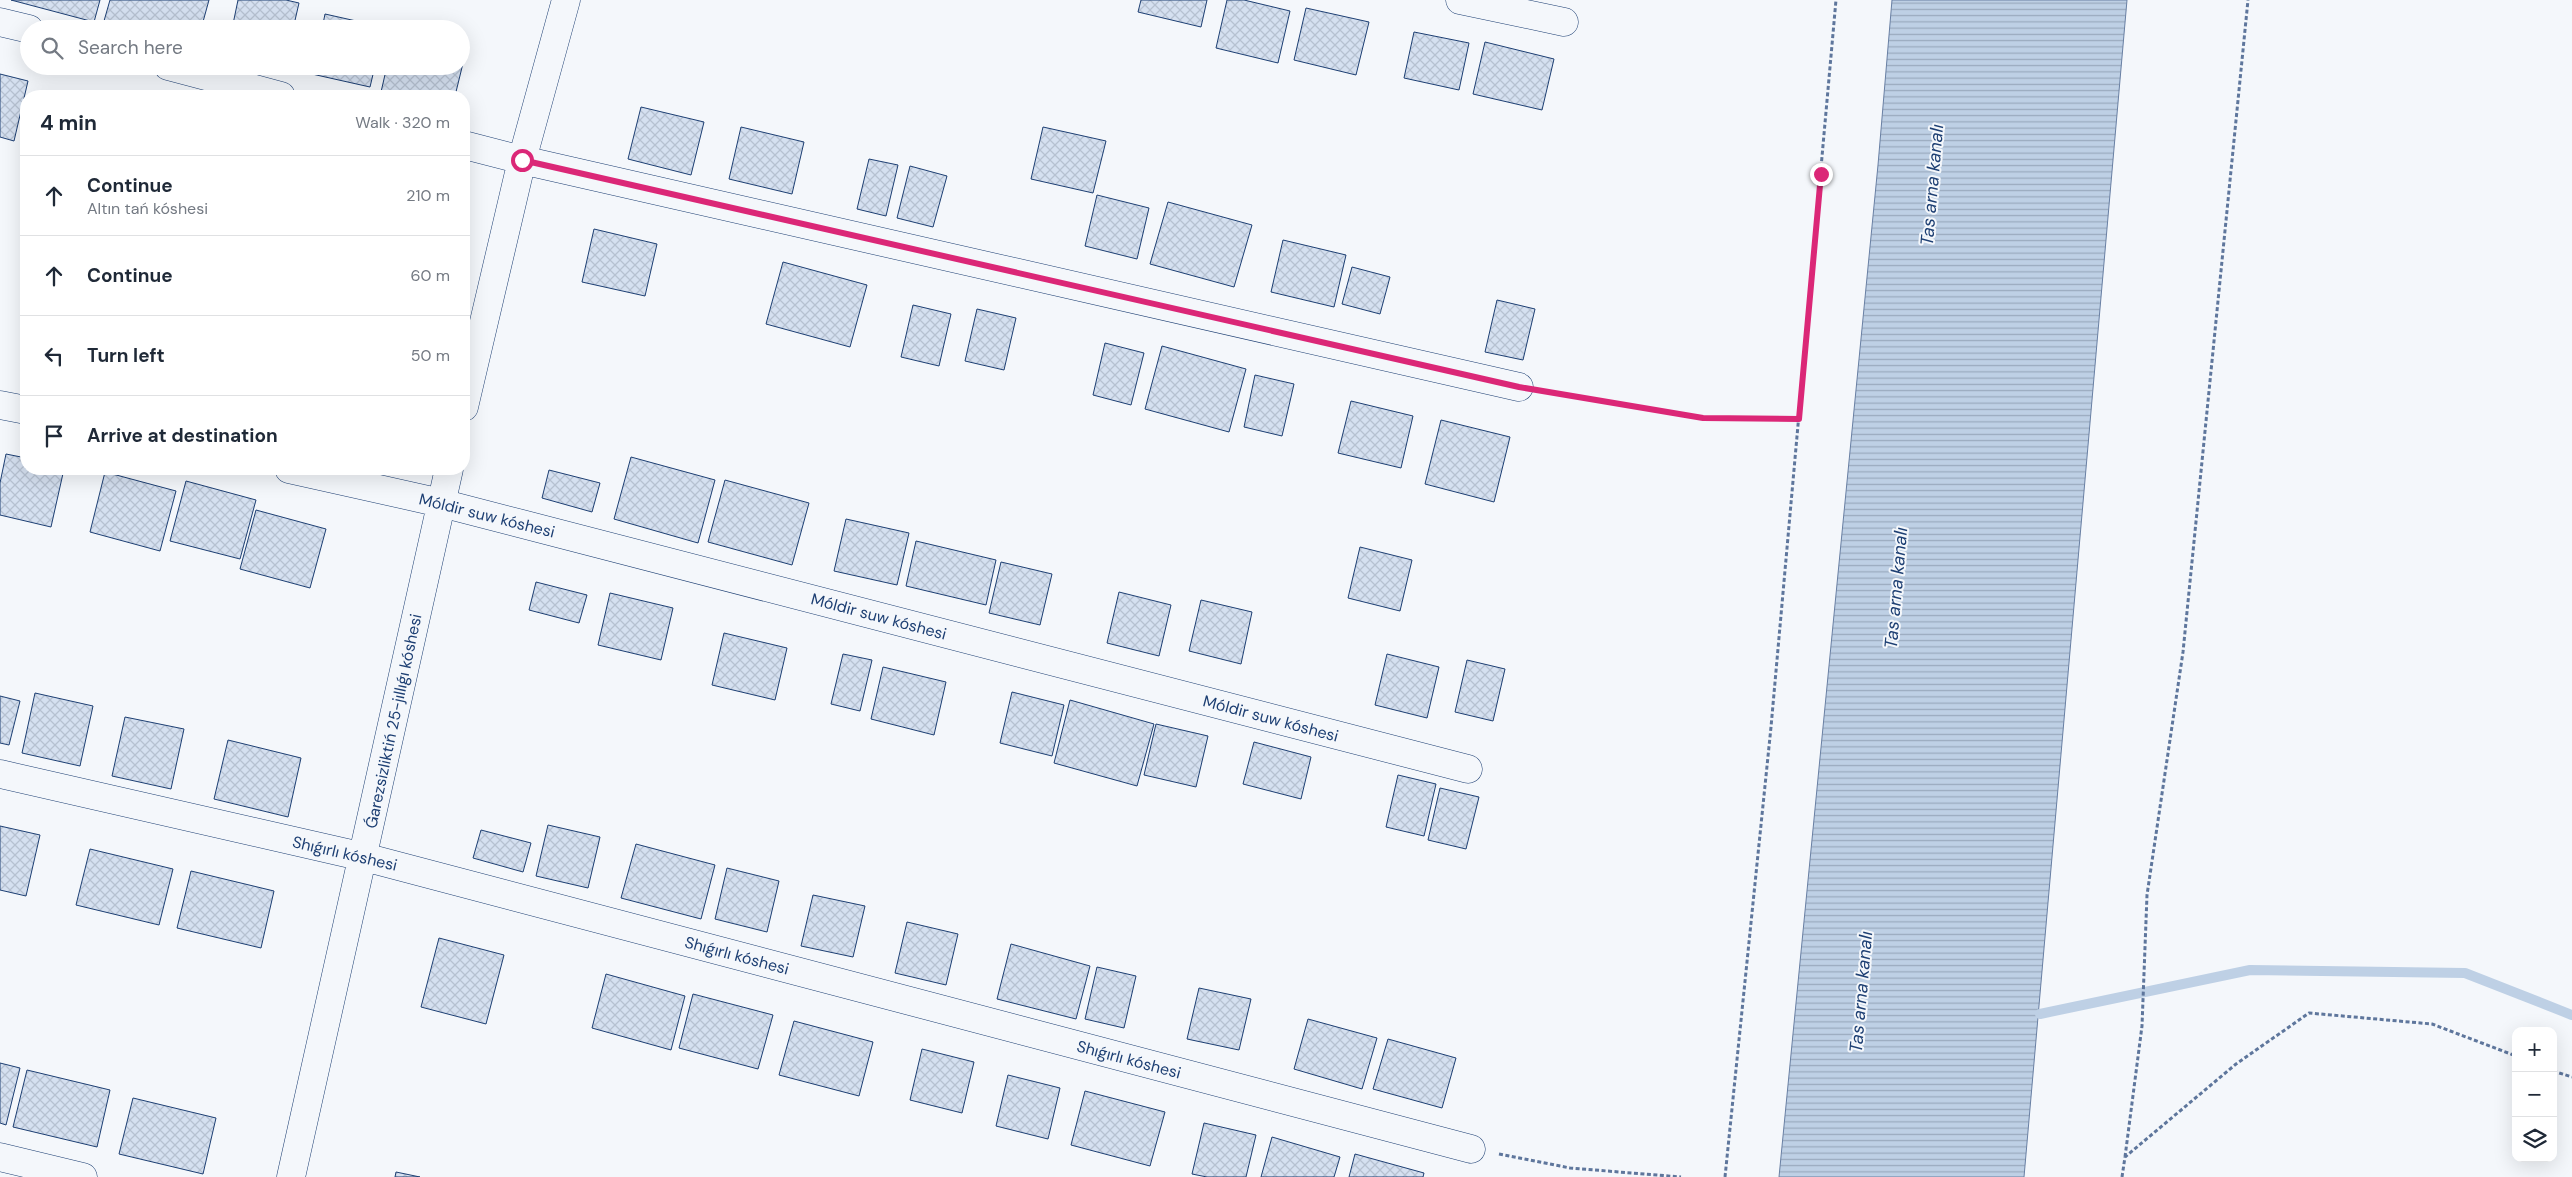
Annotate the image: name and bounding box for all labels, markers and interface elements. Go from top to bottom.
search box [20,20,470,75]
icon: search [38,34,66,62]
text: Search here [78,35,183,60]
text: 4 min [40,109,97,137]
text: Walk · 320 m [355,112,450,133]
water label: Tas arna kanalı [1915,123,1949,247]
route start [511,149,534,172]
route end [1810,163,1833,186]
text: Continue [87,173,173,198]
icon: ahead [40,182,68,210]
text: 210 m [406,185,450,206]
text: Altın tań kóshesi [87,198,208,219]
icon: ahead [40,262,68,290]
text: Continue [87,263,173,288]
text: 60 m [410,265,450,286]
icon: left [40,342,68,370]
text: Turn left [87,343,165,368]
text: 50 m [411,345,450,366]
icon: arrive [40,422,68,450]
text: Arrive at destination [87,423,278,448]
street label: Móldir suw kóshesi [417,488,557,543]
water label: Tas arna kanalı [1879,526,1913,650]
street label: Móldir suw kóshesi [809,588,949,645]
street label: Ǵarezsizliktiń 25-jıllıǵı kóshesi [360,612,427,830]
street label: Móldir suw kóshesi [1201,690,1341,747]
street label: Shıǵırlı kóshesi [290,831,399,876]
water label: Tas arna kanalı [1844,930,1878,1054]
street label: Shıǵırlı kóshesi [682,931,791,979]
map controls [2512,1027,2557,1162]
button: + [2512,1027,2557,1072]
street label: Shıǵırlı kóshesi [1074,1035,1183,1083]
button: − [2512,1072,2557,1117]
button: layers [2512,1117,2557,1162]

